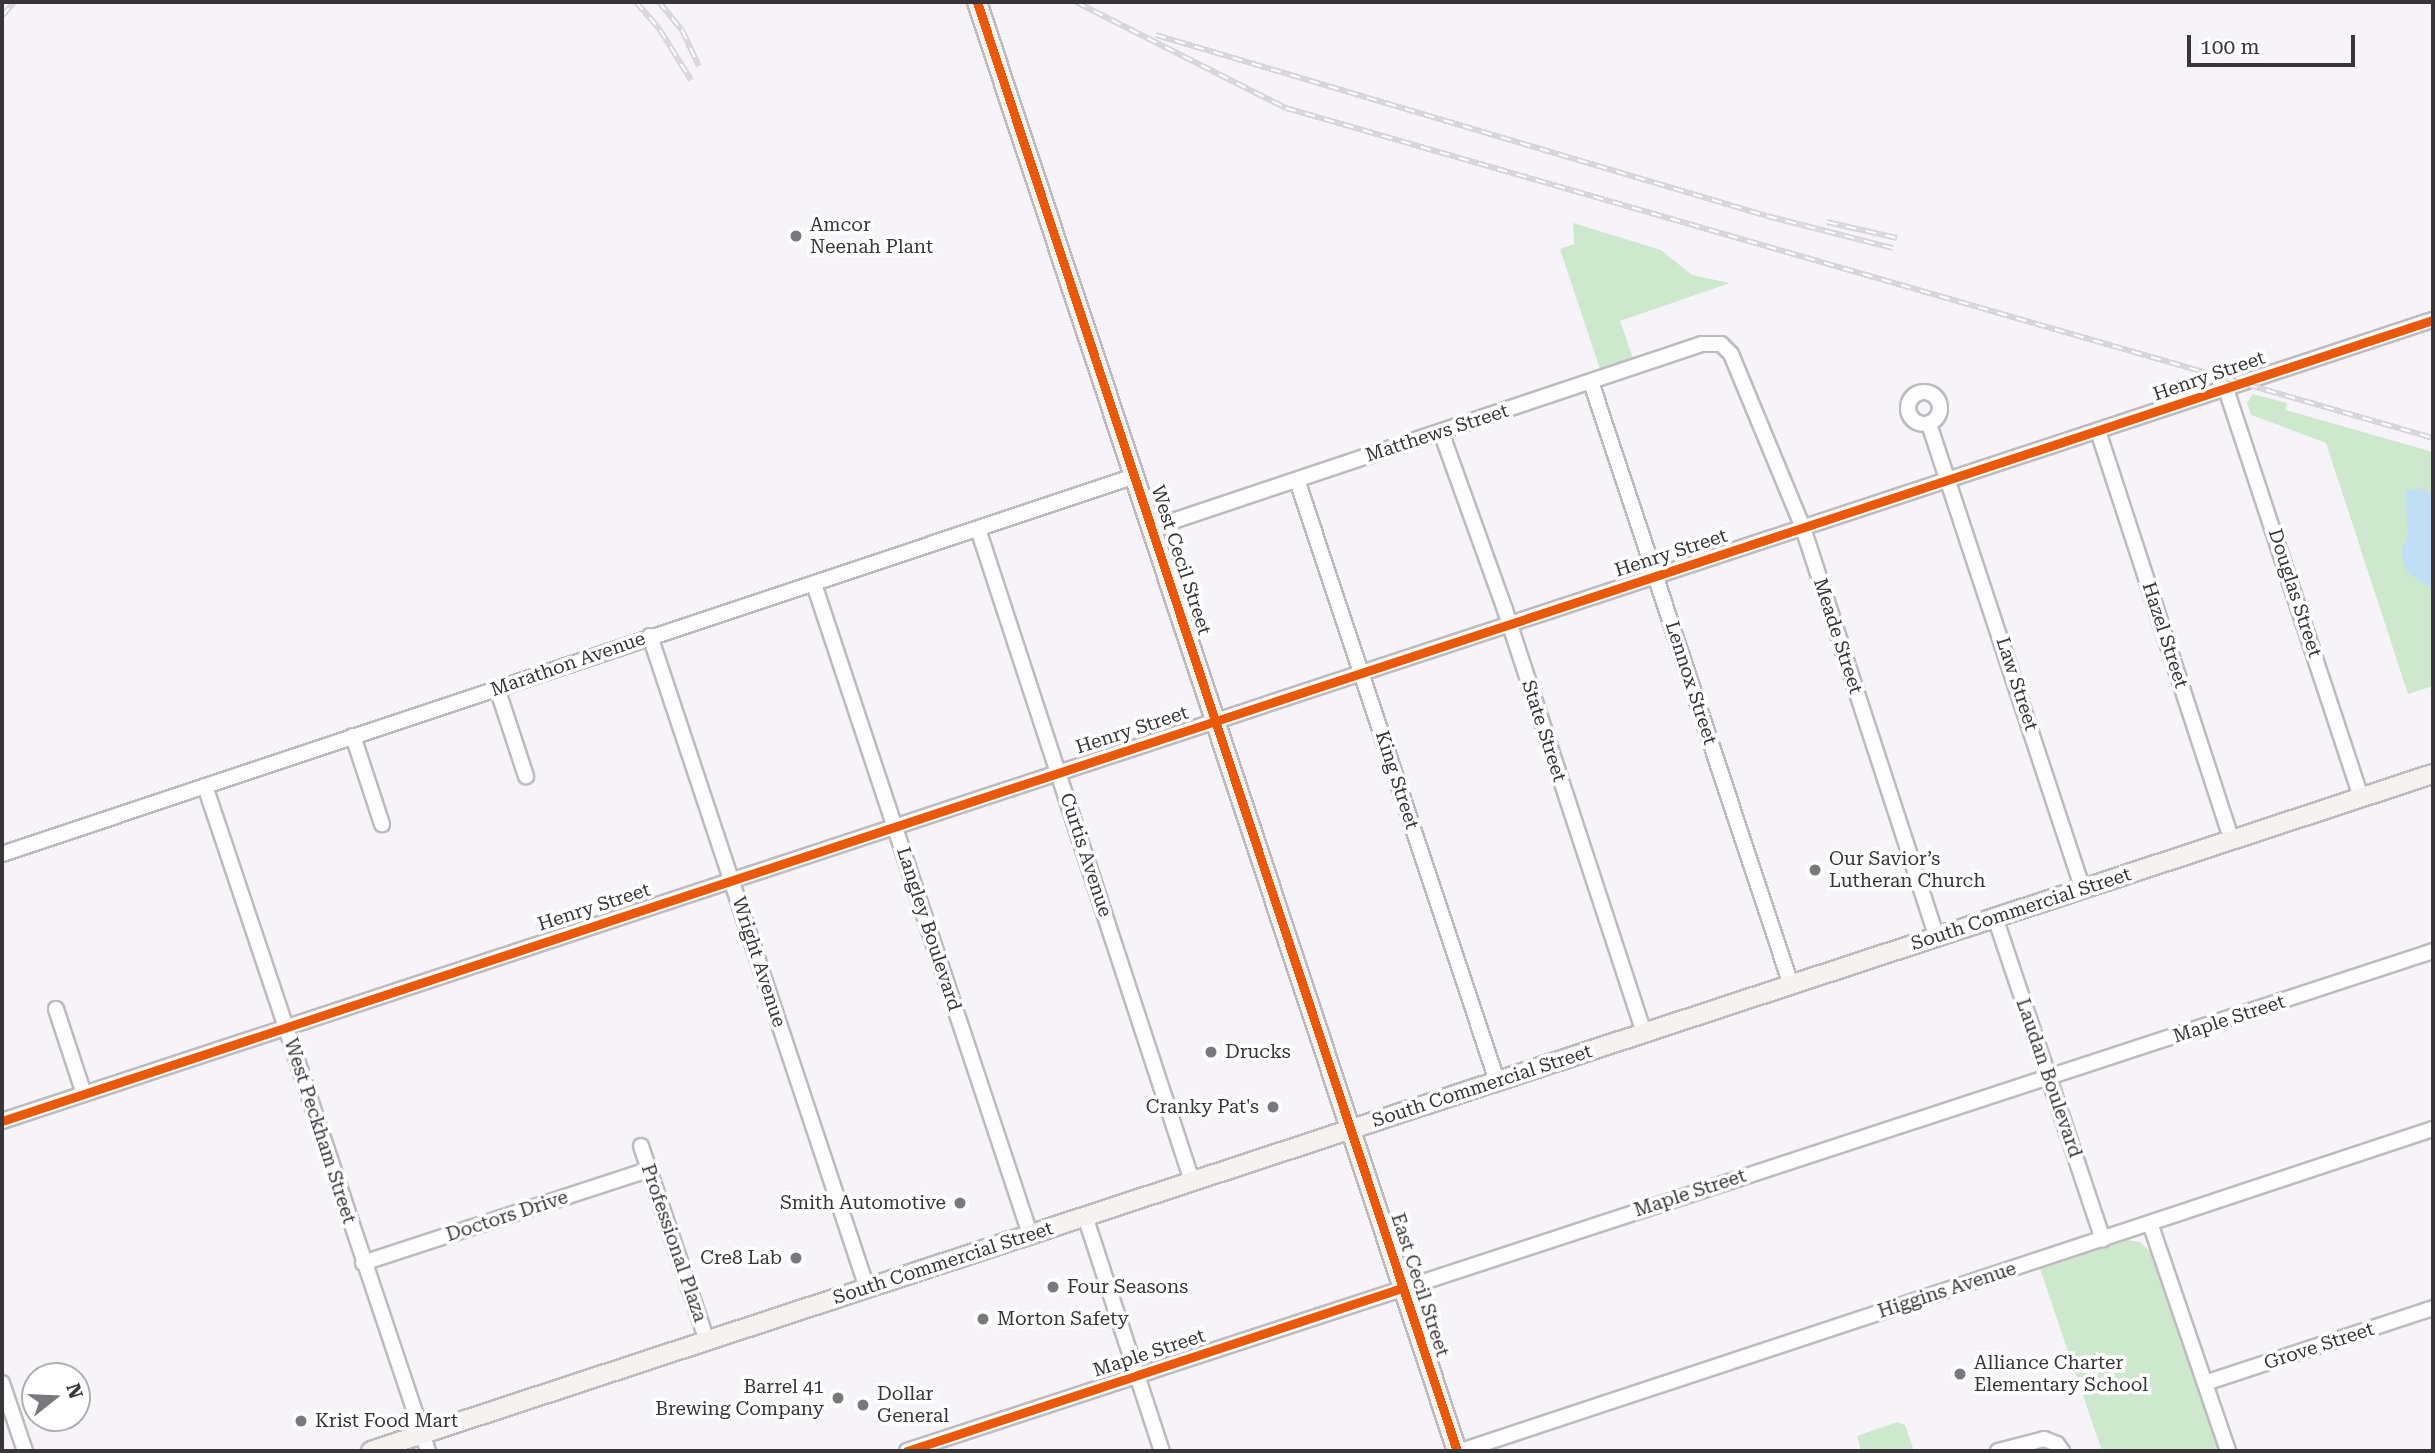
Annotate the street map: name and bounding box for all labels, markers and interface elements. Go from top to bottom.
scale bar [2190,21,2358,65]
text: 100 m [2200,35,2260,59]
place label: Amcor Neenah Plant [810,214,933,258]
marker: Amcor Neenah Plant [788,228,804,244]
street label: Henry Street [2150,346,2268,406]
street label: Matthews Street [1363,399,1511,467]
street label: West Cecil Street [1146,482,1216,638]
street label: Henry Street [1612,524,1730,582]
street label: Douglas Street [2264,526,2326,660]
street label: Meade Street [1809,575,1867,697]
street label: Hazel Street [2137,579,2193,691]
street label: Lennox Street [1660,618,1722,748]
street label: Marathon Avenue [488,627,648,701]
street label: Law Street [1991,634,2043,734]
street label: State Street [1517,677,1571,785]
street label: Henry Street [1073,701,1191,759]
street label: King Street [1370,728,1424,832]
street label: Curtis Avenue [1055,790,1117,920]
street label: Langley Boulevard [892,844,966,1014]
place label: Our Savior’s Lutheran Church [1829,848,1985,892]
marker: Our Savior’s Lutheran Church [1807,862,1823,878]
street label: South Commercial Street [1908,863,2134,955]
street label: Henry Street [535,878,653,936]
street label: Wright Avenue [727,894,791,1030]
street label: Maple Street [2170,990,2288,1048]
street label: Laudan Boulevard [2011,995,2087,1161]
street label: West Peckham Street [279,1035,361,1227]
street label: South Commercial Street [1369,1040,1595,1132]
place label: Drucks [1225,1041,1291,1063]
marker: Drucks [1203,1044,1219,1060]
place label: Cranky Pat's [1146,1096,1259,1118]
marker: Cranky Pat's [1265,1099,1281,1115]
street label: Professional Plaza [636,1161,712,1325]
street label: Maple Street [1631,1164,1749,1222]
street label: Doctors Drive [443,1186,571,1246]
place label: Smith Automotive [780,1192,946,1214]
marker: Smith Automotive [952,1195,968,1211]
street label: East Cecil Street [1386,1210,1454,1360]
street label: South Commercial Street [830,1217,1056,1309]
place label: Cre8 Lab [700,1247,782,1269]
marker: Cre8 Lab [788,1250,804,1266]
street label: Higgins Avenue [1875,1257,2019,1323]
place label: Four Seasons [1067,1276,1188,1298]
marker: Four Seasons [1045,1279,1061,1295]
place label: Morton Safety [997,1308,1129,1330]
marker: Morton Safety [975,1311,991,1327]
street label: Grove Street [2261,1318,2377,1374]
street label: Maple Street [1090,1324,1208,1382]
place label: Alliance Charter Elementary School [1974,1352,2148,1396]
north arrow [21,1362,91,1432]
marker: Alliance Charter Elementary School [1952,1366,1968,1382]
place label: Barrel 41 Brewing Company [655,1376,824,1420]
text: N [61,1380,88,1401]
place label: Dollar General [877,1383,949,1427]
marker: Barrel 41 Brewing Company [830,1390,846,1406]
marker: Dollar General [855,1397,871,1413]
place label: Krist Food Mart [315,1410,458,1432]
marker: Krist Food Mart [293,1413,309,1429]

